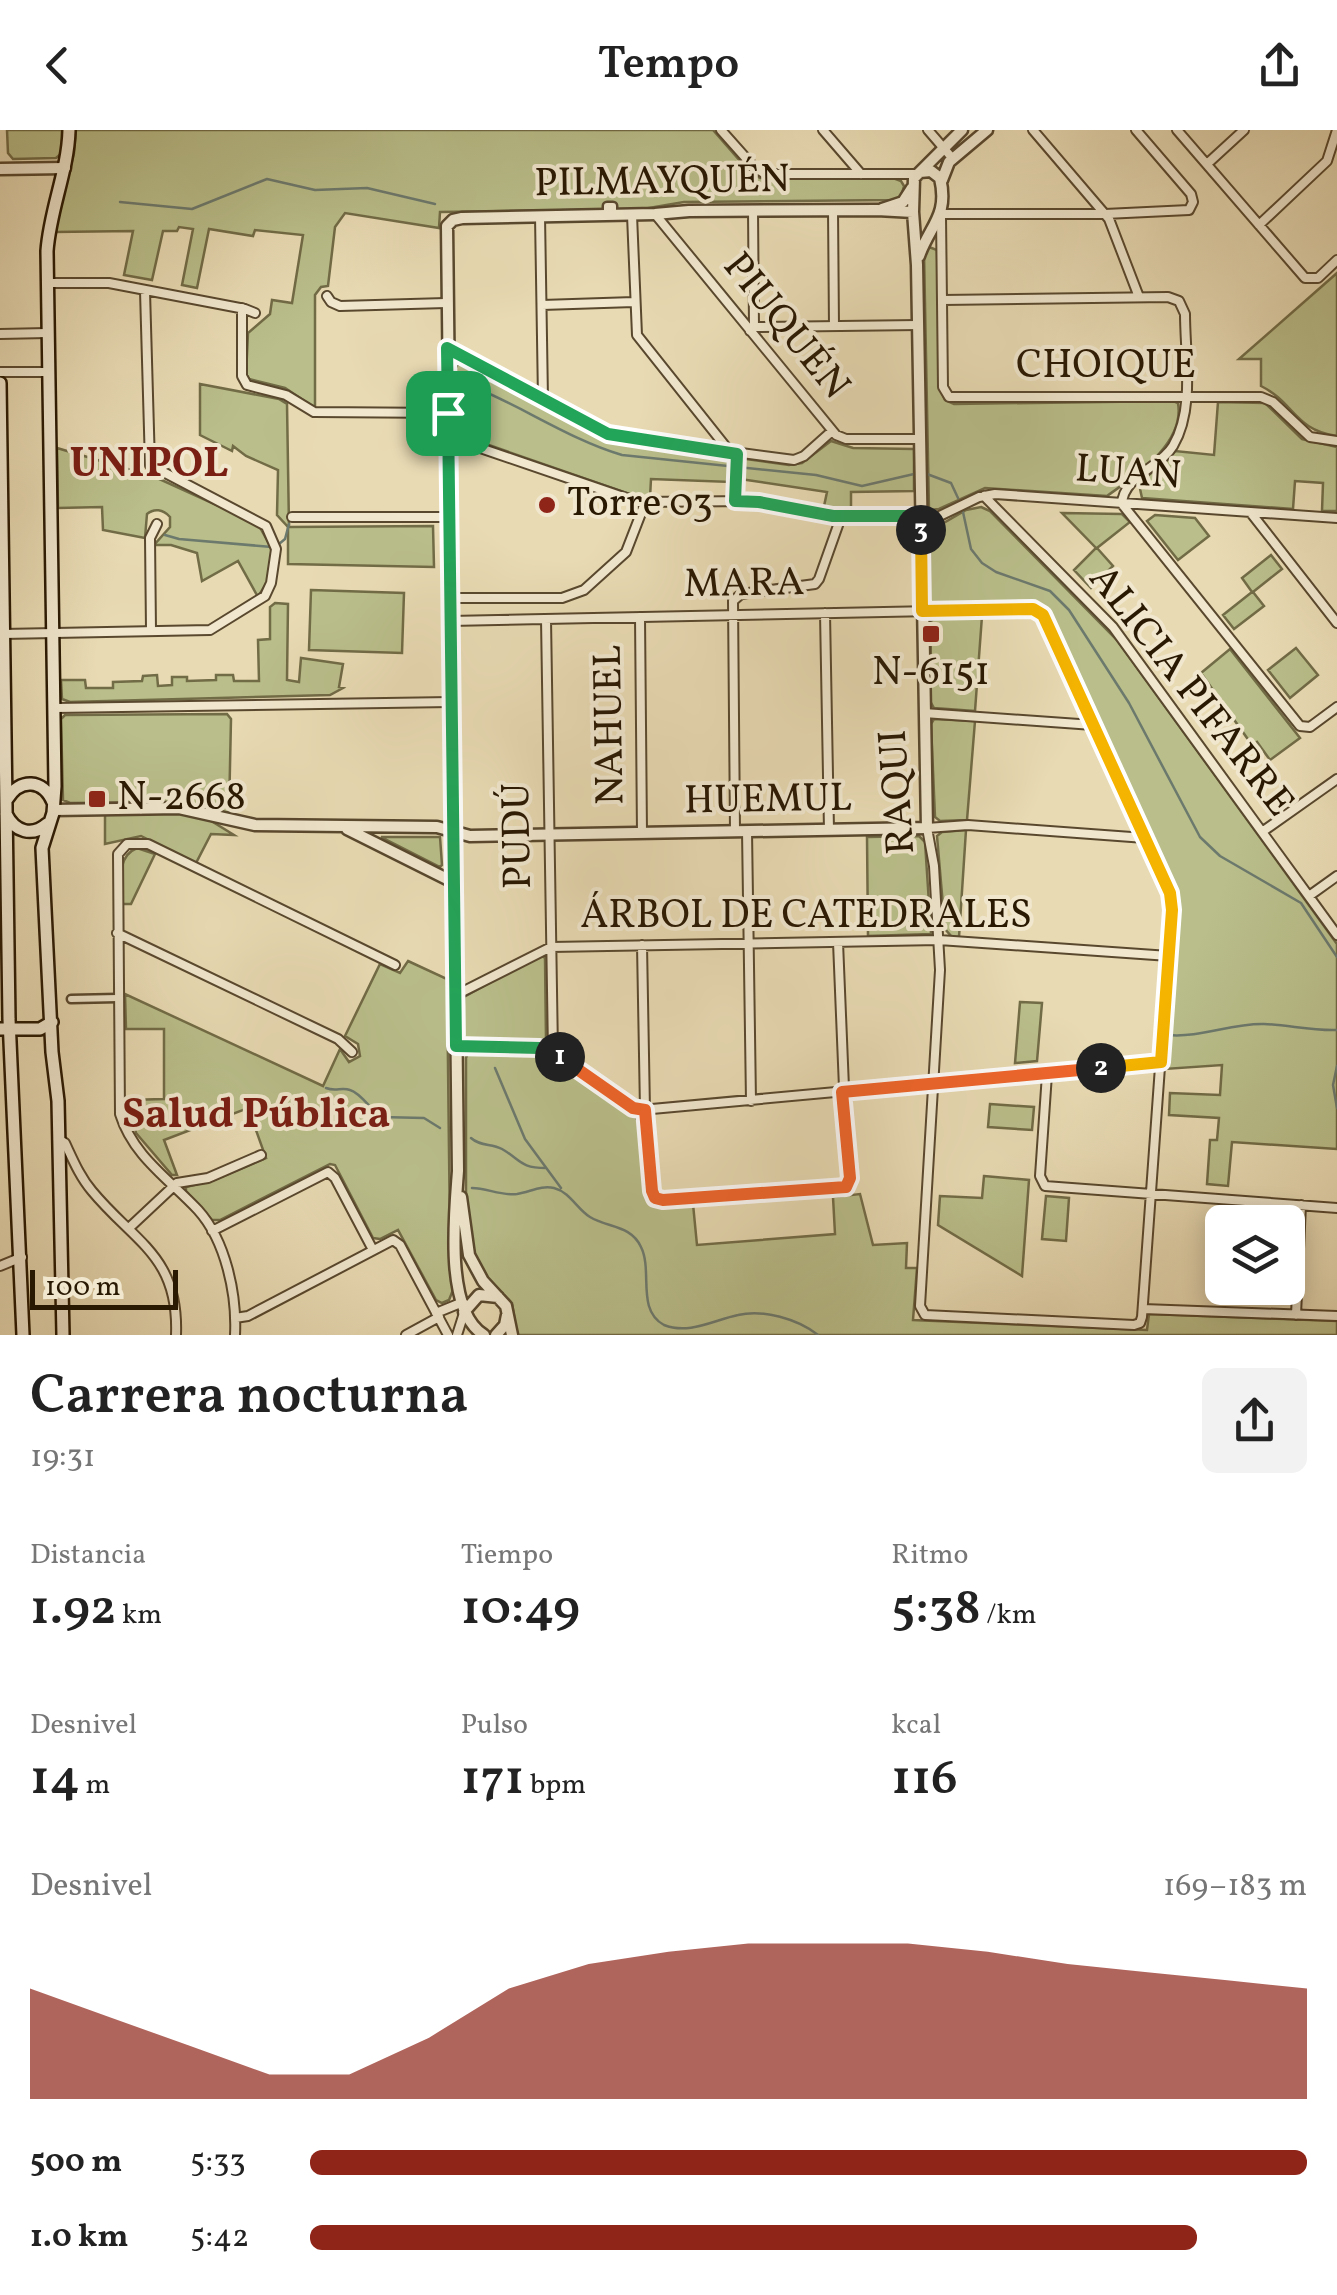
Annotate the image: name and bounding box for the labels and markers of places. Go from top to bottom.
pin [406,371,491,456]
place label: Torre 03 [567,477,713,533]
marker: Torre 03 [536,494,558,516]
pin: 3 [896,505,946,555]
marker: N-6151 [920,623,942,645]
place label: N-6151 [872,646,990,702]
place label: N-2668 [117,771,246,827]
marker: N-2668 [86,788,108,810]
pin: 1 [535,1032,585,1082]
pin: 2 [1076,1043,1126,1093]

